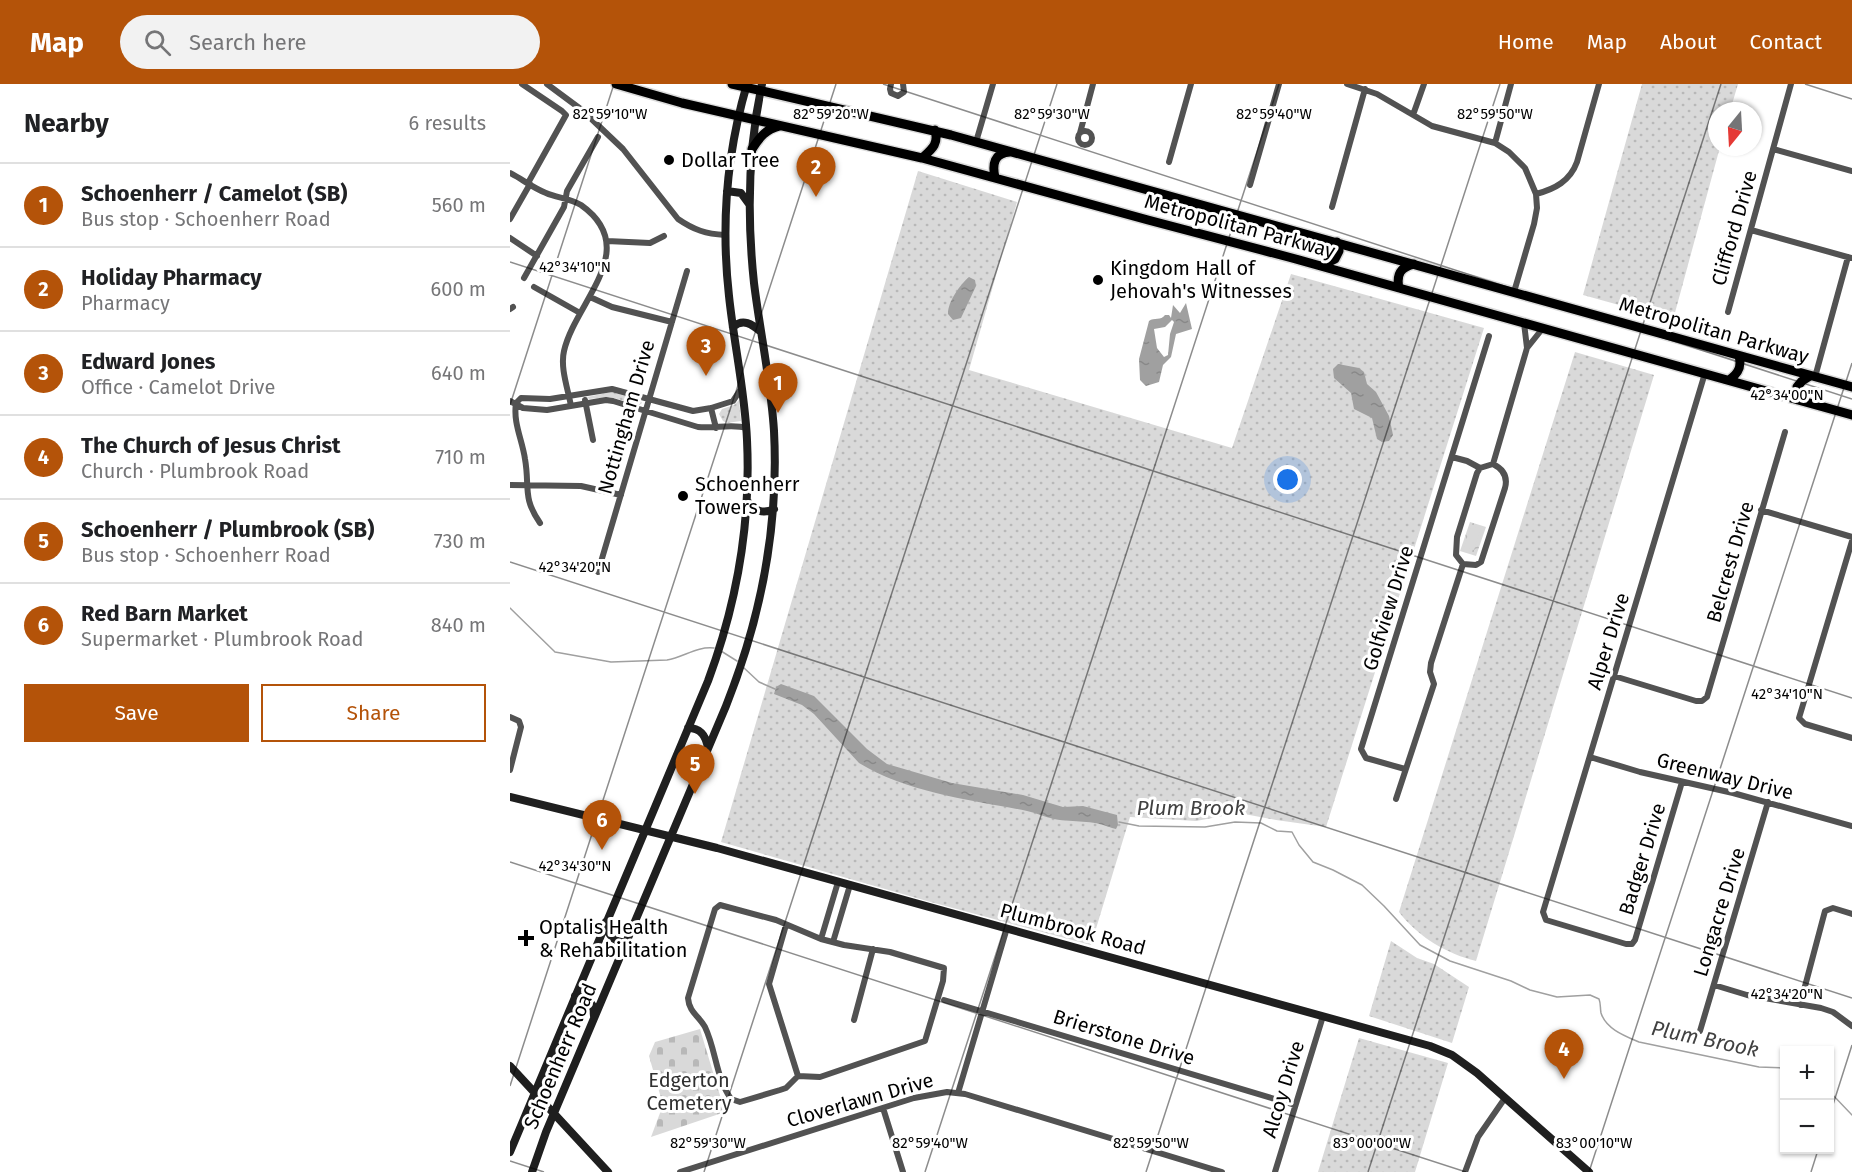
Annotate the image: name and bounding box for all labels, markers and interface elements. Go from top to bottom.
search box [120,15,540,69]
text: Map [30,26,84,59]
icon: search [141,26,174,59]
text: Search here [189,29,307,56]
text: Home [1498,29,1554,55]
text: Map [1587,29,1627,55]
text: About [1660,29,1717,55]
text: Contact [1750,29,1822,55]
north arrow [1708,102,1762,156]
text: 82°59'10"W [573,105,648,123]
text: 82°59'20"W [793,105,870,123]
text: 82°59'30"W [1014,105,1091,123]
text: 82°59'40"W [1236,105,1313,123]
text: 82°59'50"W [1457,105,1534,123]
text: Nearby [24,108,109,139]
text: 6 results [409,111,486,135]
pin: 2 [796,147,836,197]
place label: Dollar Tree [681,148,780,172]
marker: Dollar Tree [662,153,676,167]
street label: Clifford Drive [1706,168,1762,288]
text: Schoenherr / Camelot (SB) [81,180,348,207]
street label: Metropolitan Parkway [1142,189,1338,263]
text: 1 [39,193,48,217]
text: 560 m [432,193,486,217]
text: Bus stop · Schoenherr Road [81,207,331,231]
place label: Kingdom Hall of Jehovah's Witnesses [1110,256,1292,303]
text: 42°34'10"N [539,258,611,276]
text: Holiday Pharmacy [81,264,262,291]
marker: Kingdom Hall of Jehovah's Witnesses [1091,273,1105,287]
text: 2 [38,277,49,301]
text: 600 m [431,277,486,301]
text: Pharmacy [81,291,170,315]
street label: Metropolitan Parkway [1616,291,1812,369]
pin: 3 [686,326,726,376]
street label: Nottingham Drive [592,337,660,497]
text: Edward Jones [81,348,215,375]
text: 3 [38,361,49,385]
text: 640 m [431,361,486,385]
pin: 1 [758,364,798,413]
text: Office · Camelot Drive [81,375,275,399]
text: 42°34'00"N [1750,386,1824,404]
text: The Church of Jesus Christ [81,432,341,459]
text: 4 [38,445,49,469]
text: 710 m [435,445,486,469]
text: Church · Plumbrook Road [81,459,309,483]
your location [1273,465,1302,494]
place label: Schoenherr Towers [695,472,800,519]
marker: Schoenherr Towers [676,489,690,503]
street label: Belcrest Drive [1701,499,1759,625]
text: Schoenherr / Plumbrook (SB) [81,516,374,543]
text: 5 [38,529,49,553]
text: 730 m [434,529,486,553]
street label: Golfview Drive [1358,542,1418,674]
text: Bus stop · Schoenherr Road [81,543,331,567]
text: 42°34'20"N [539,558,611,576]
street label: Alper Drive [1582,590,1634,692]
text: Red Barn Market [81,600,248,627]
text: 6 [38,613,49,637]
text: 840 m [431,613,486,637]
text: Supermarket · Plumbrook Road [81,627,363,651]
button: Save [24,684,249,742]
button: Share [261,684,486,742]
text: 42°34'10"N [1751,685,1823,703]
pin: 5 [676,744,714,794]
street label: Greenway Drive [1654,747,1796,805]
water label: Plum Brook [1137,795,1246,821]
pin: 6 [582,800,622,850]
street label: Badger Drive [1614,800,1670,918]
street label: Longacre Drive [1688,845,1750,979]
text: 42°34'30"N [539,857,611,875]
street label: Plumbrook Road [997,898,1149,960]
place label: Optalis Health & Rehabilitation [539,915,687,962]
marker: Optalis Health & Rehabilitation [517,929,535,947]
street label: Schoenherr Road [518,980,602,1132]
text: 42°34'20"N [1751,985,1823,1003]
street label: Brierstone Drive [1050,1004,1198,1070]
water label: Plum Brook [1649,1015,1761,1063]
pin: 4 [1544,1030,1584,1079]
street label: Alcoy Drive [1257,1038,1309,1140]
map controls [1780,1046,1834,1154]
button: + [1780,1046,1834,1100]
park label: Edgerton Cemetery [646,1068,732,1115]
street label: Cloverlawn Drive [784,1068,936,1132]
button: − [1780,1100,1834,1154]
text: 82°59'30"W [670,1134,747,1152]
text: 82°59'40"W [892,1134,969,1152]
text: 82°59'50"W [1113,1134,1190,1152]
text: 83°00'00"W [1333,1134,1412,1152]
text: 83°00'10"W [1556,1134,1633,1152]

